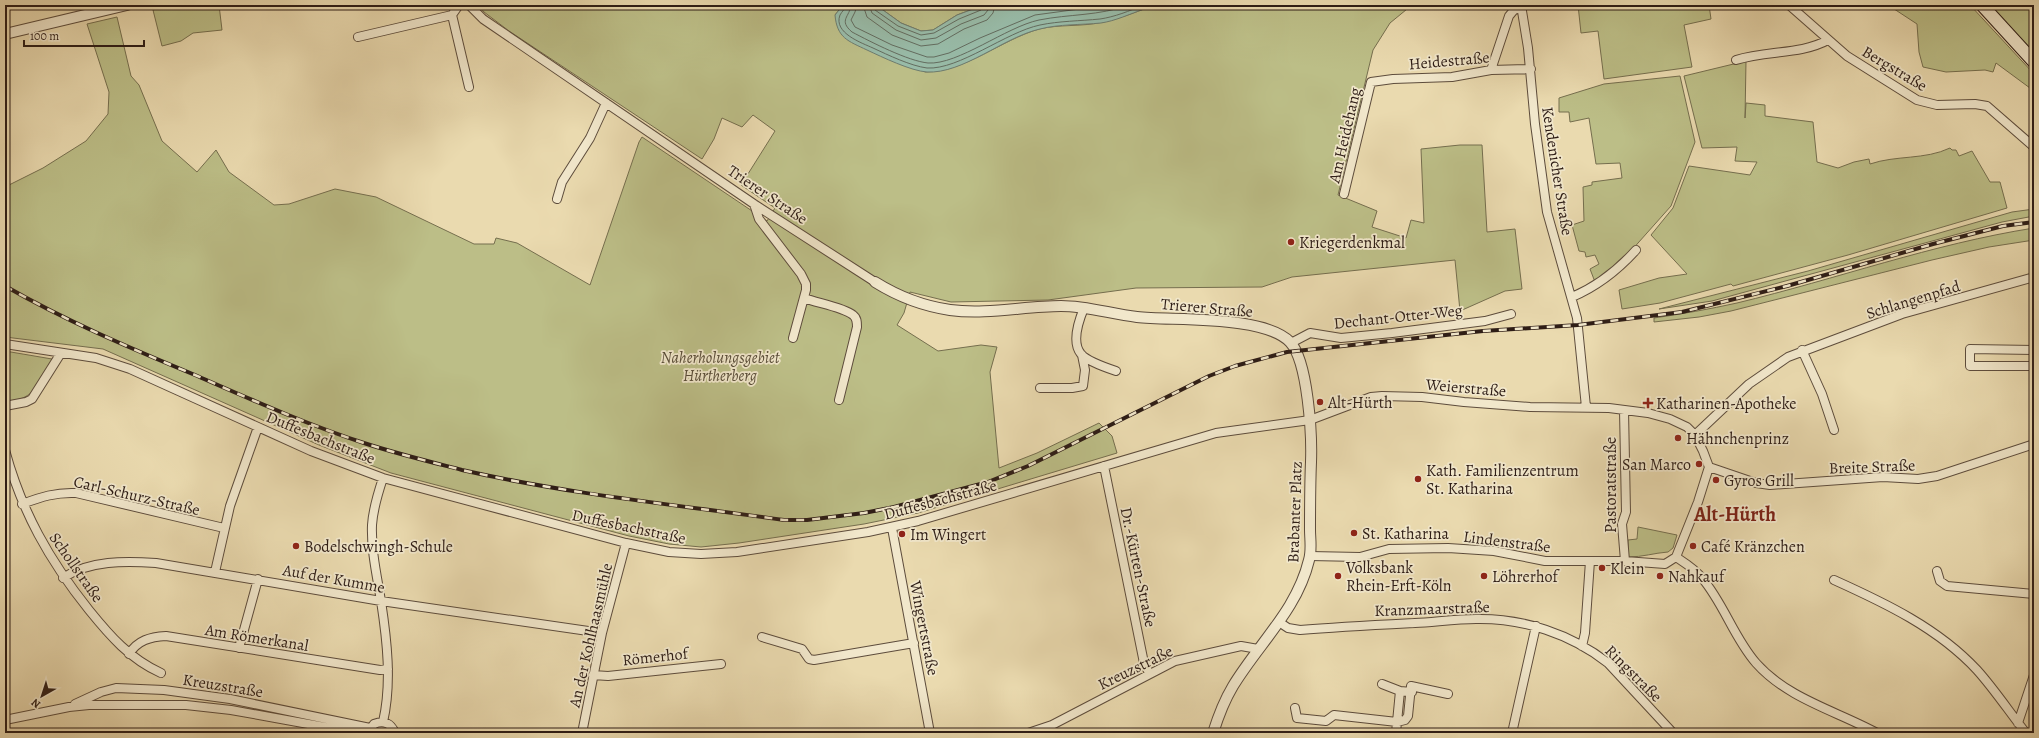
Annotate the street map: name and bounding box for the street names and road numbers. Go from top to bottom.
street label: Bergstraße [1858,41,1931,97]
street label: Heidestraße [1408,47,1490,75]
street label: Am Heidehang [1323,85,1367,186]
street label: Kendenicher Straße [1536,105,1578,237]
street label: Trierer Straße [723,160,812,230]
street label: Schlangenpfad [1864,275,1963,325]
street label: Trierer Straße [1160,293,1254,323]
street label: Dechant-Otter-Weg [1333,299,1464,335]
street label: Weierstraße [1424,373,1507,402]
street label: Duffesbachstraße [263,406,379,470]
street label: Pastoratstraße [1600,437,1622,533]
street label: Breite Straße [1828,454,1916,480]
street label: Brabanter Platz [1282,461,1308,563]
street label: Carl-Schurz-Straße [71,471,202,521]
street label: Duffesbachstraße [881,474,999,526]
street label: Duffesbachstraße [570,504,688,550]
street label: Dr.-Kürten-Straße [1115,505,1161,629]
street label: Lindenstraße [1462,526,1552,558]
street label: Schollstraße [44,528,108,607]
street label: Auf der Kumme [280,559,387,599]
street label: An der Kohlhaasmühle [563,561,618,711]
street label: Wingertstraße [904,578,944,677]
street label: Kranzmaarstraße [1374,596,1490,622]
street label: Am Römerkanal [202,619,310,657]
street label: Kreuzstraße [1094,640,1177,696]
street label: Ringstraße [1600,640,1667,707]
street label: Römerhof [621,642,692,671]
street label: Kreuzstraße [181,669,265,703]

